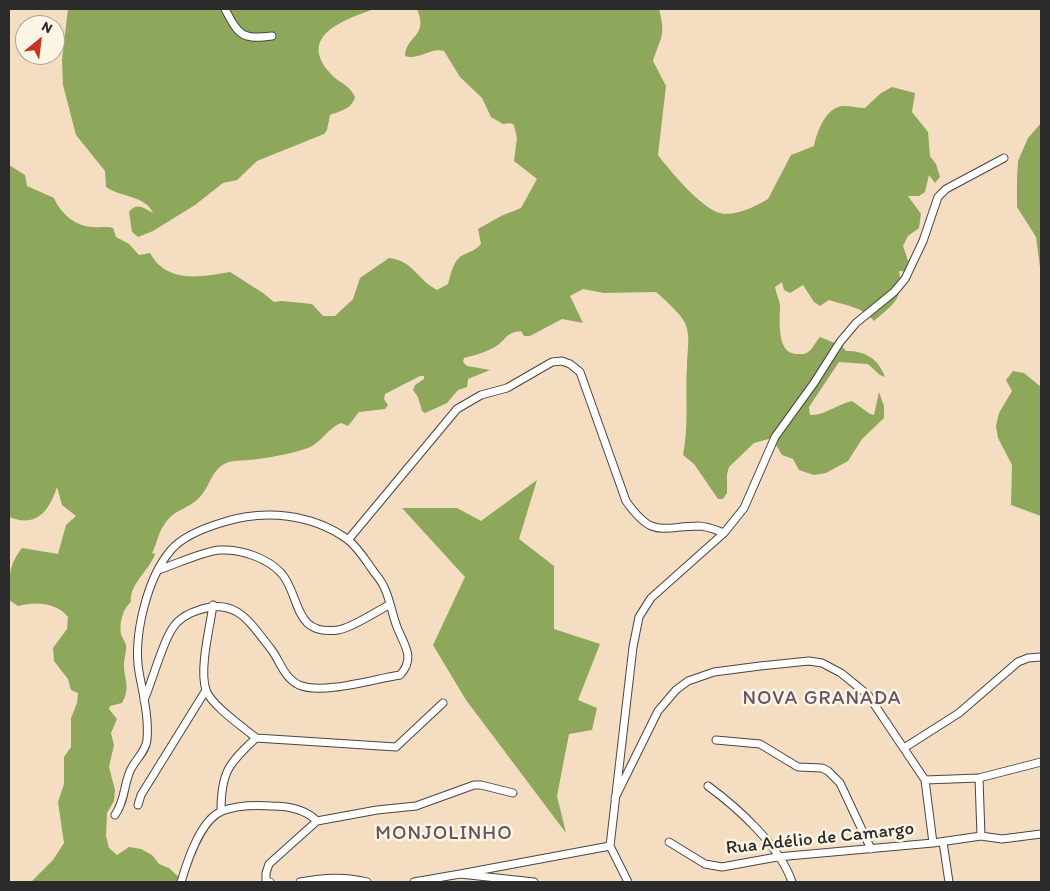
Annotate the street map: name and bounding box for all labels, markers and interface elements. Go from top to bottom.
north arrow [15,15,65,65]
text: N [39,18,55,37]
district label: NOVA GRANADA [740,687,904,711]
street label: Rua Adélio de Camargo [725,818,915,860]
district label: MONJOLINHO [374,822,514,846]

